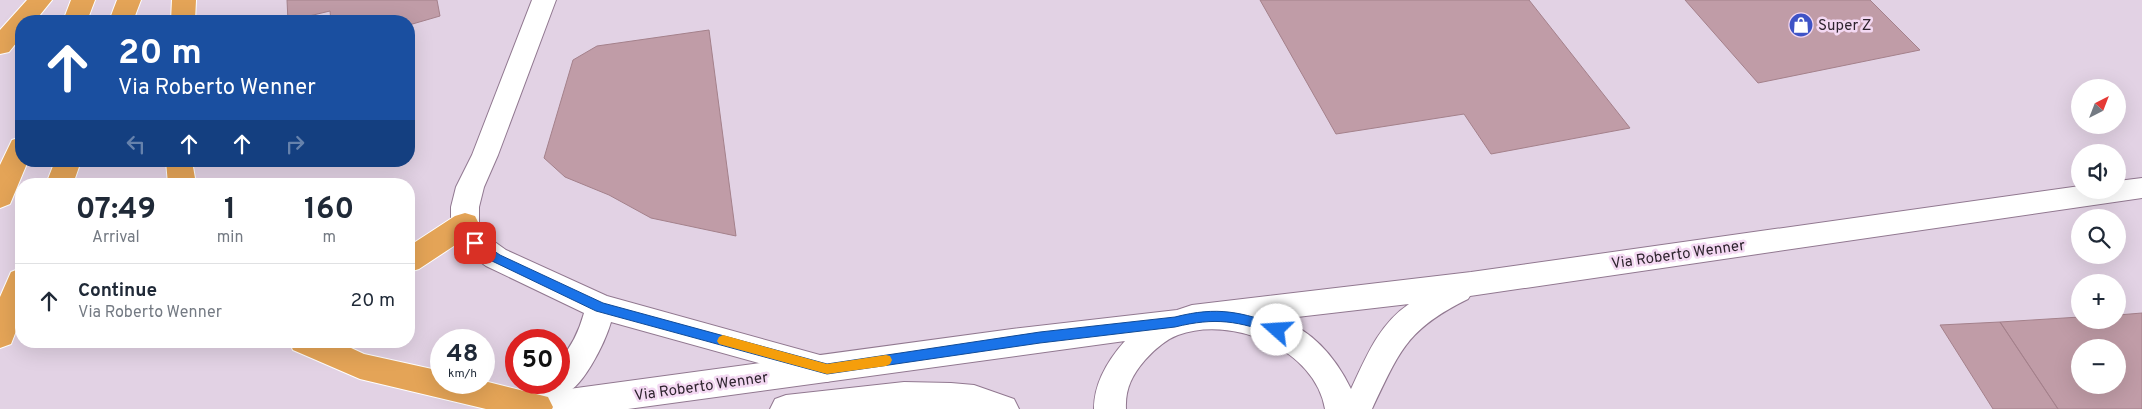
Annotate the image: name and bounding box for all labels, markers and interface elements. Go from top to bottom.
shop icon: Super Z [1788,12,1814,38]
place label: Super Z [1818,17,1872,36]
text: 20 m [118,32,202,76]
icon: ahead [35,35,100,100]
text: Via Roberto Wenner [118,75,316,102]
north arrow [2071,79,2126,134]
map controls [2071,79,2126,394]
icon: left [122,130,150,158]
icon: ahead [175,130,203,158]
icon: ahead [228,130,256,158]
icon: right [281,130,309,158]
button: sound [2071,144,2126,199]
text: 07:49 [76,192,156,229]
text: 1 [224,192,236,229]
text: 160 [304,192,354,229]
button: search [2071,209,2126,264]
pin [454,222,496,264]
text: Arrival [92,228,140,248]
text: min [217,228,243,248]
text: m [322,228,336,248]
icon: arrive [461,229,489,257]
street label: Via Roberto Wenner [1610,237,1746,274]
button: + [2071,274,2126,329]
text: Continue [78,279,157,303]
icon: ahead [35,287,63,315]
text: 20 m [351,289,395,313]
text: Via Roberto Wenner [78,303,222,323]
position arrow [1250,303,1302,355]
speed limit sign: 50 [505,329,570,394]
text: 48 [447,339,478,371]
button: − [2071,339,2126,394]
text: km/h [448,366,477,382]
street label: Via Roberto Wenner [633,369,769,406]

